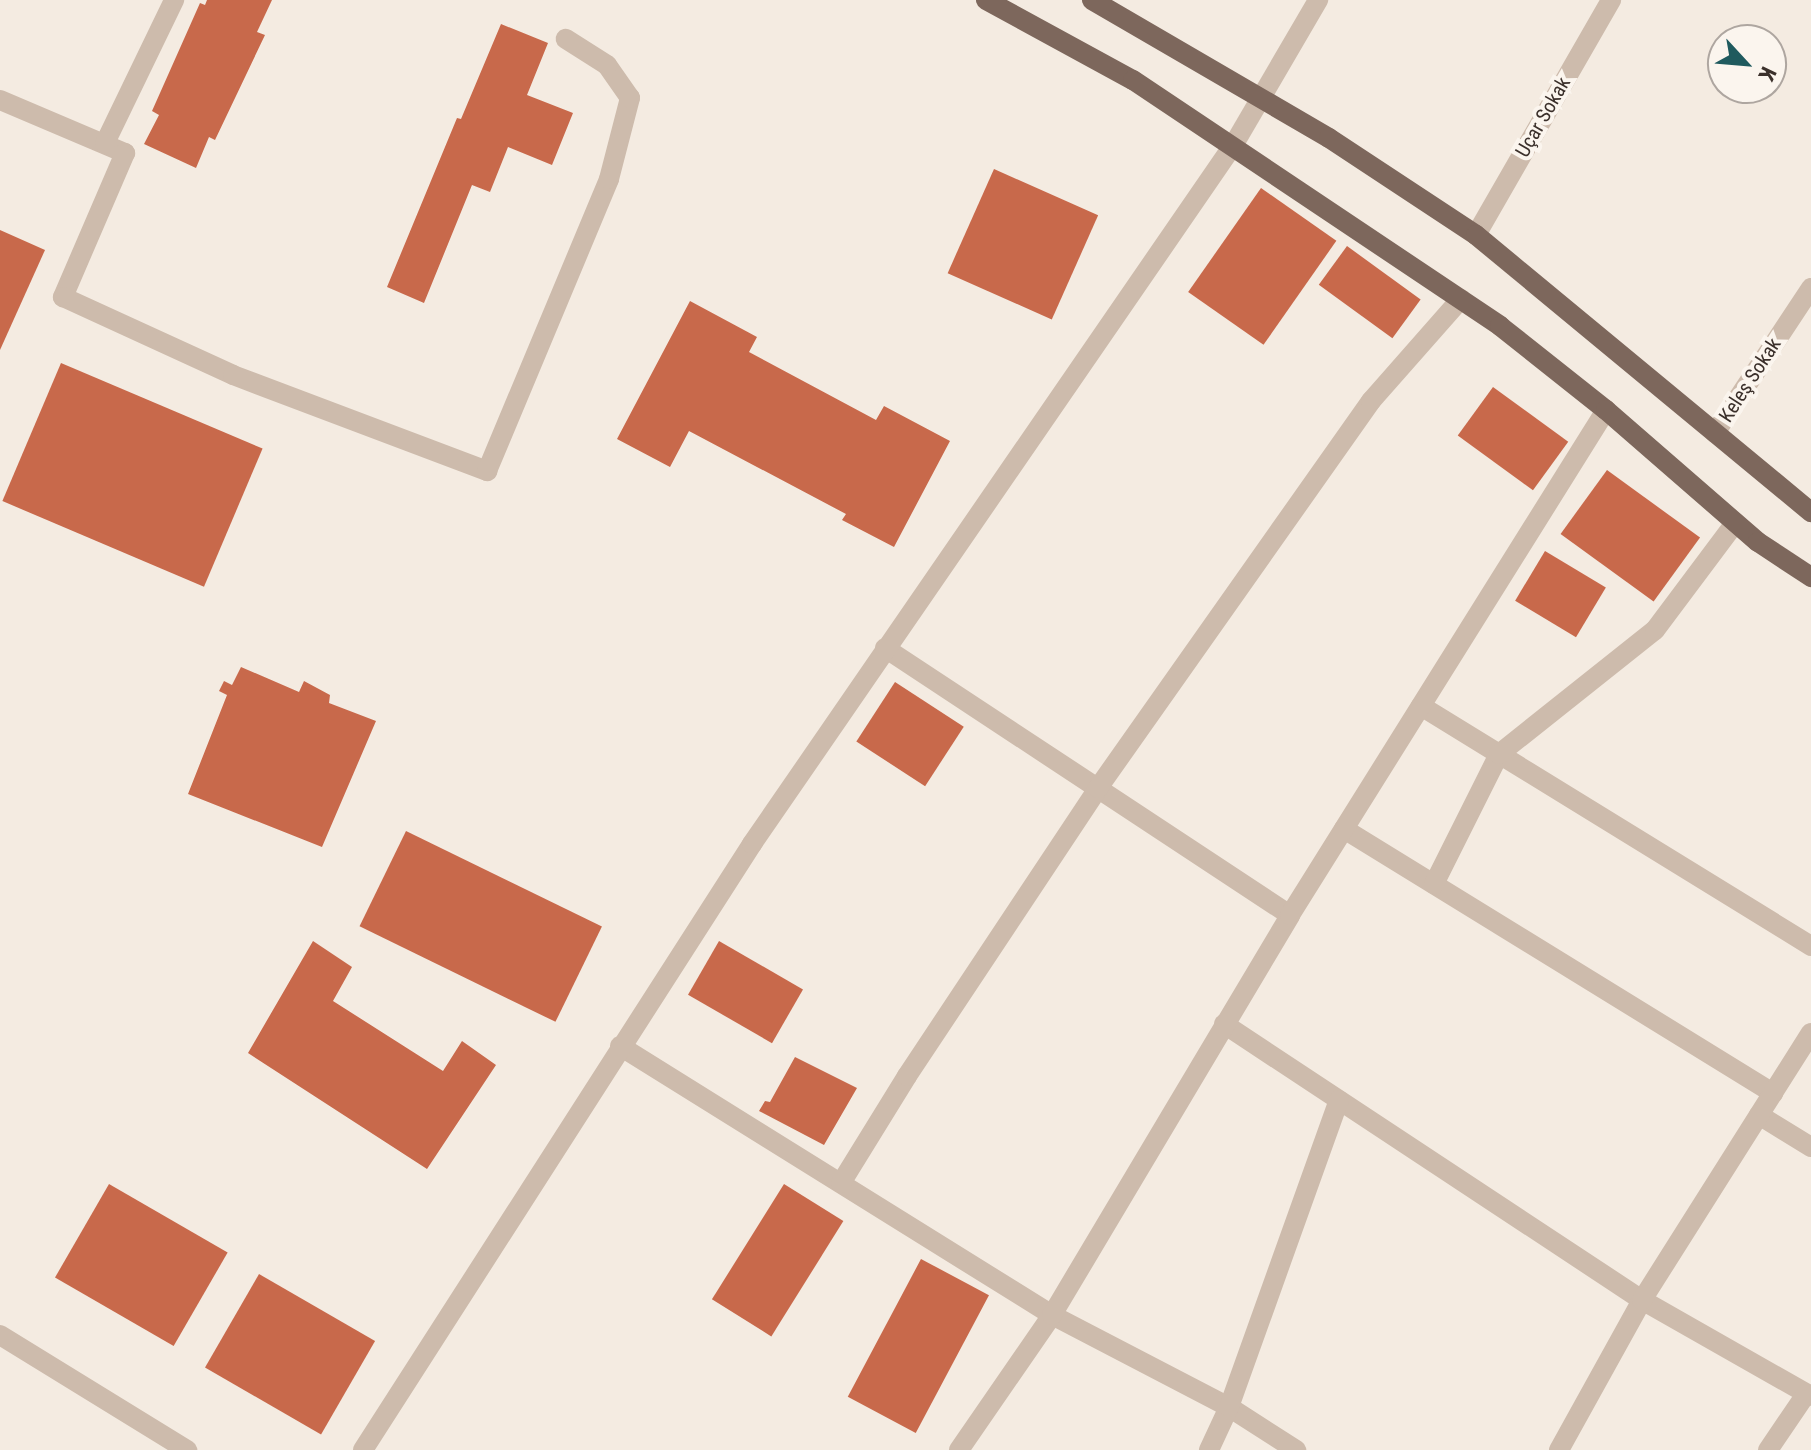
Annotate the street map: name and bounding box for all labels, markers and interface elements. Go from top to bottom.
north arrow [1707,24,1787,104]
text: K [1753,63,1781,85]
street label: Uçar Sokak [1510,73,1576,161]
street label: Keleş Sokak [1714,333,1786,427]

